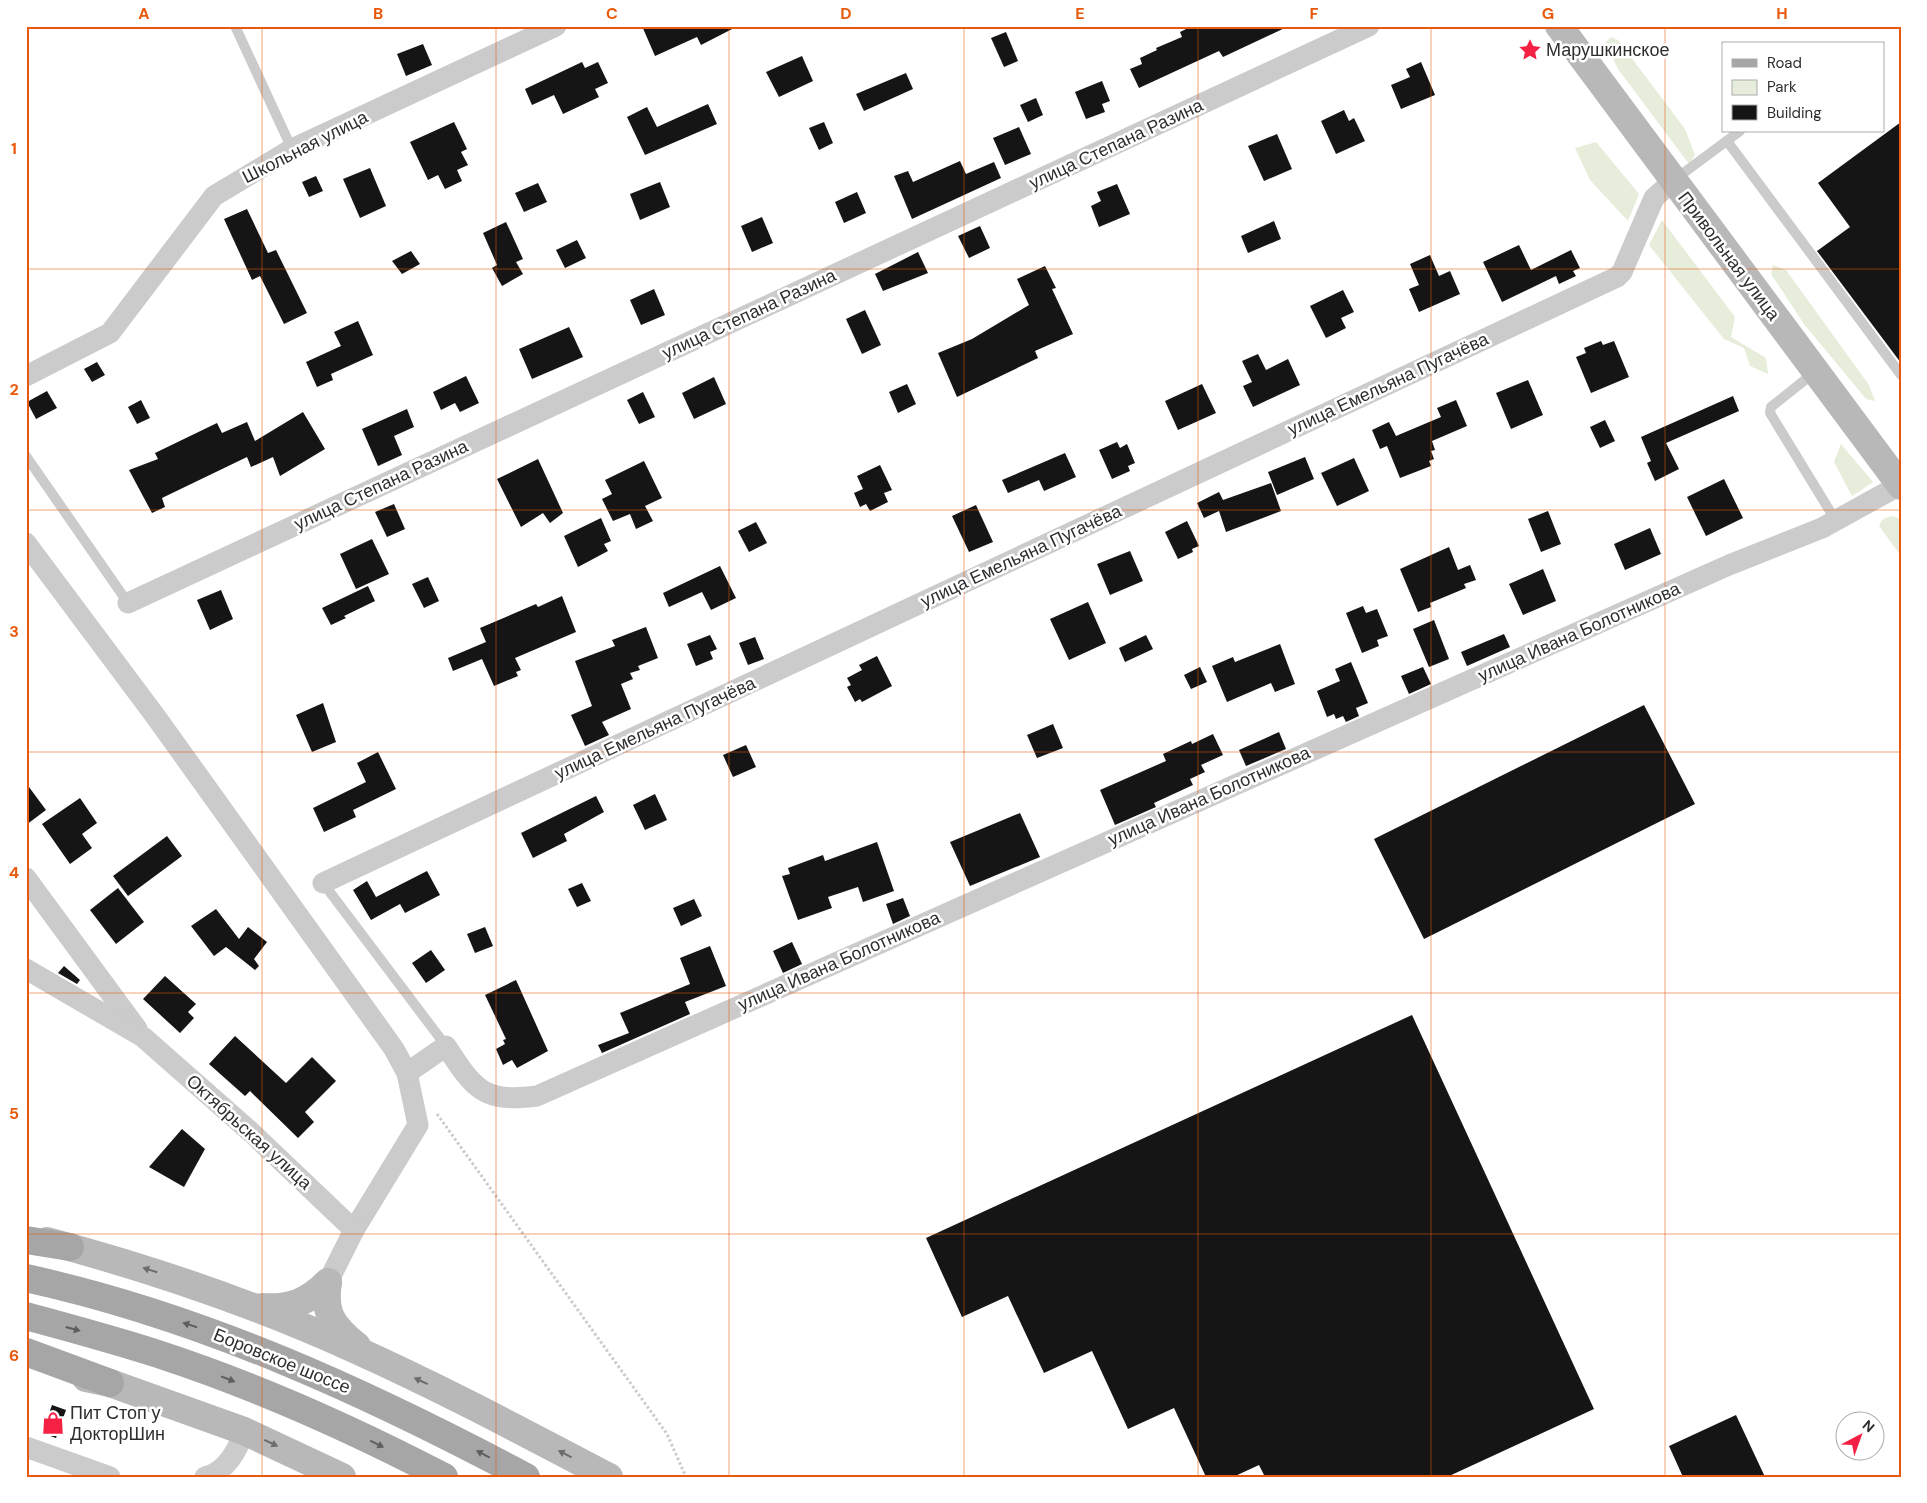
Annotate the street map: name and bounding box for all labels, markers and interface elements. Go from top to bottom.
text: A [138,3,150,24]
text: B [373,3,383,24]
text: C [606,3,618,24]
text: D [840,3,852,24]
text: E [1075,3,1085,24]
text: F [1310,3,1319,24]
text: G [1542,3,1554,24]
text: H [1776,3,1788,24]
place icon: Марушкинское [1517,37,1543,63]
place label: Марушкинское [1546,38,1669,62]
legend [1722,42,1884,132]
text: Road [1767,53,1802,73]
text: Park [1767,77,1797,97]
street label: улица Степана Разина [1025,93,1208,195]
text: Building [1767,103,1822,123]
street label: Школьная улица [238,105,373,189]
text: 1 [11,138,17,159]
street label: Привольная улица [1673,187,1786,326]
street label: улица Степана Разина [658,263,841,365]
street label: улица Емельяна Пугачёва [1284,326,1493,441]
text: 2 [9,379,19,400]
street label: улица Степана Разина [290,434,473,536]
street label: улица Емельяна Пугачёва [917,498,1126,613]
street label: улица Ивана Болотникова [1474,576,1685,687]
text: 3 [9,621,19,642]
street label: улица Емельяна Пугачёва [551,670,760,785]
street label: улица Ивана Болотникова [1104,740,1315,851]
text: 4 [9,862,19,883]
street label: улица Ивана Болотникова [734,905,945,1016]
street label: Октябрьская улица [181,1069,318,1195]
text: 5 [9,1103,19,1124]
one-way arrow [143,1266,158,1274]
one-way arrow [183,1320,198,1328]
street label: Боровское шоссе [210,1323,354,1399]
one-way arrow [66,1325,81,1333]
text: 6 [9,1345,19,1366]
one-way arrow [221,1375,236,1383]
one-way arrow [414,1376,428,1384]
place label: Пит Стоп у ДокторШин [70,1401,165,1446]
shop icon: Пит Стоп у ДокторШин [40,1410,66,1436]
north arrow [1834,1410,1884,1460]
text: N [1859,1416,1878,1436]
one-way arrow [264,1439,278,1447]
one-way arrow [370,1440,384,1448]
one-way arrow [476,1450,490,1458]
one-way arrow [558,1450,573,1458]

